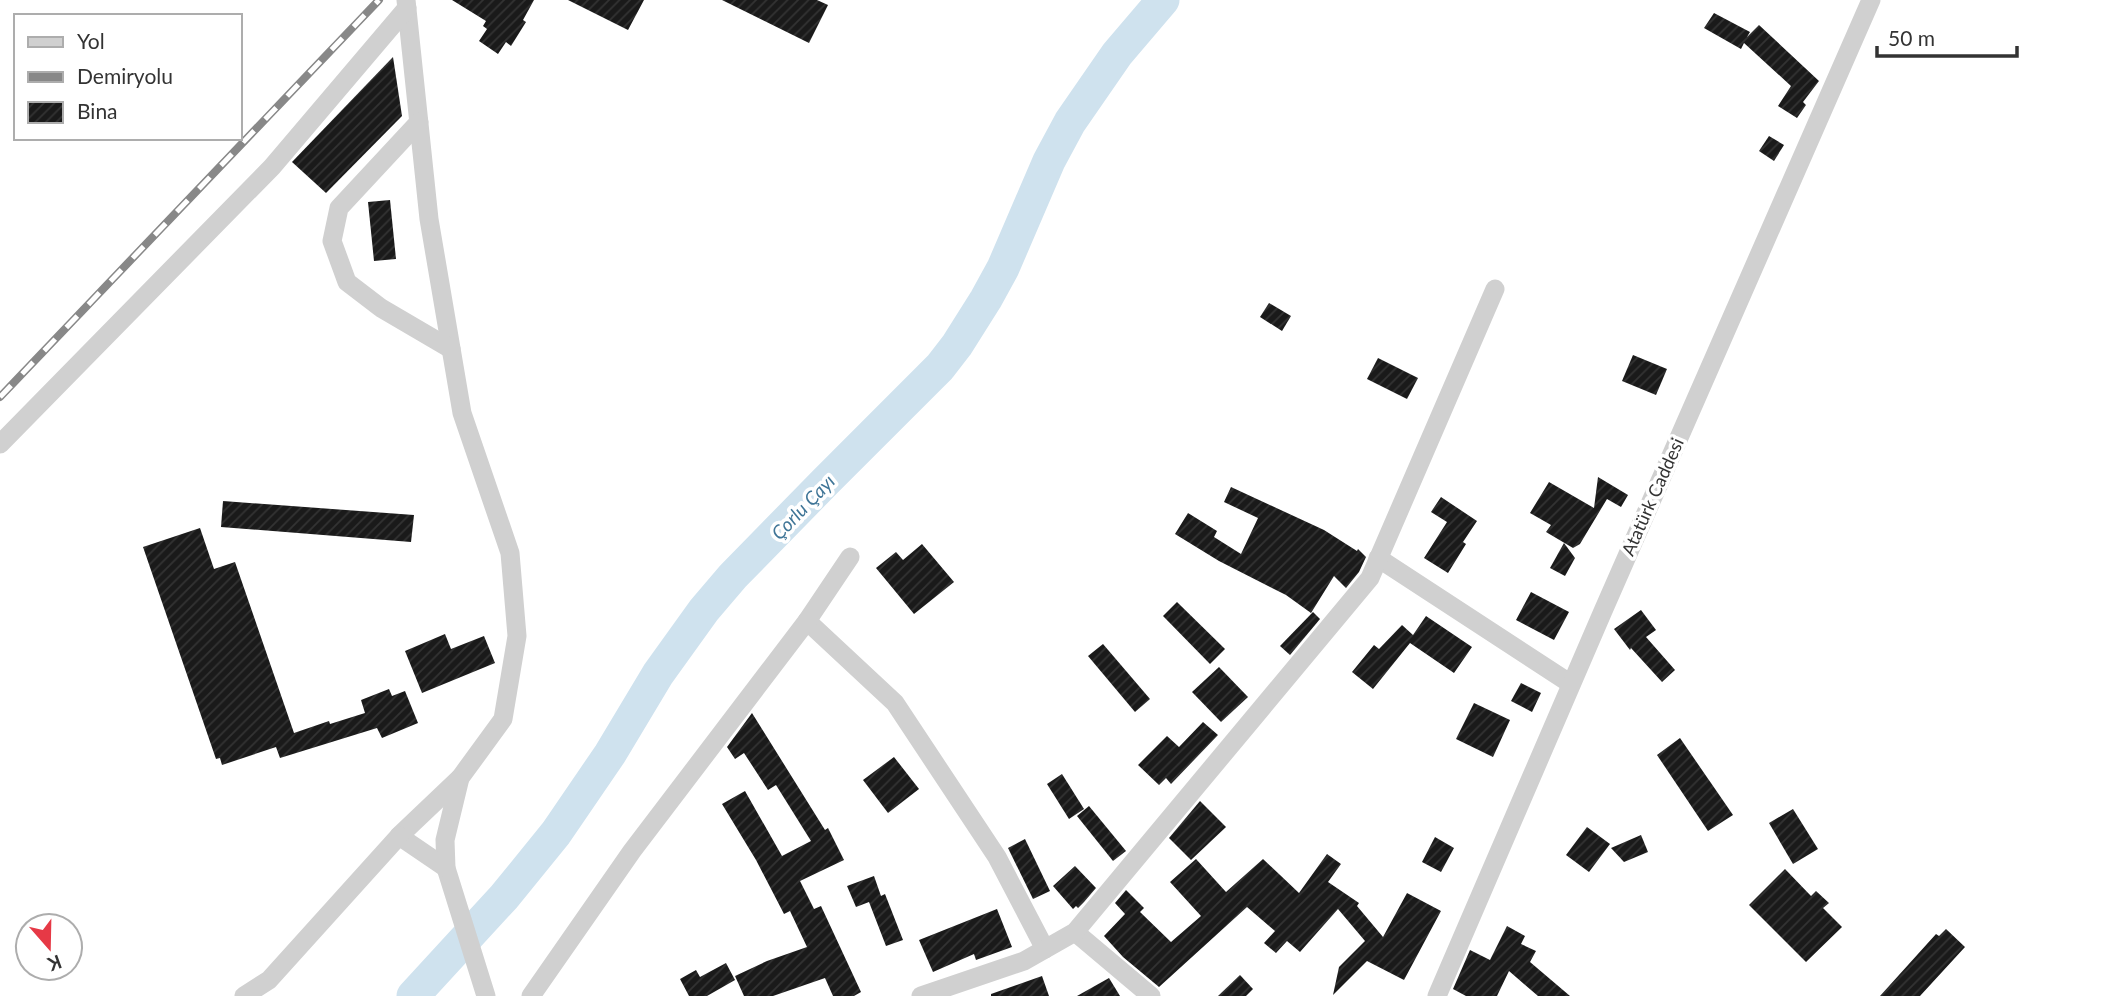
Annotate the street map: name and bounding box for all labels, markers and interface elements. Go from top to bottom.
legend [14,14,242,140]
scale bar [1877,14,2017,58]
text: 50 m [1888,25,1935,50]
text: Yol [77,28,105,53]
text: Demiryolu [77,63,173,88]
text: Bina [77,98,118,123]
street label: Atatürk Caddesi [1616,434,1688,559]
water label: Çorlu Çayı [766,469,839,544]
north arrow [14,912,84,982]
text: K [44,950,65,977]

